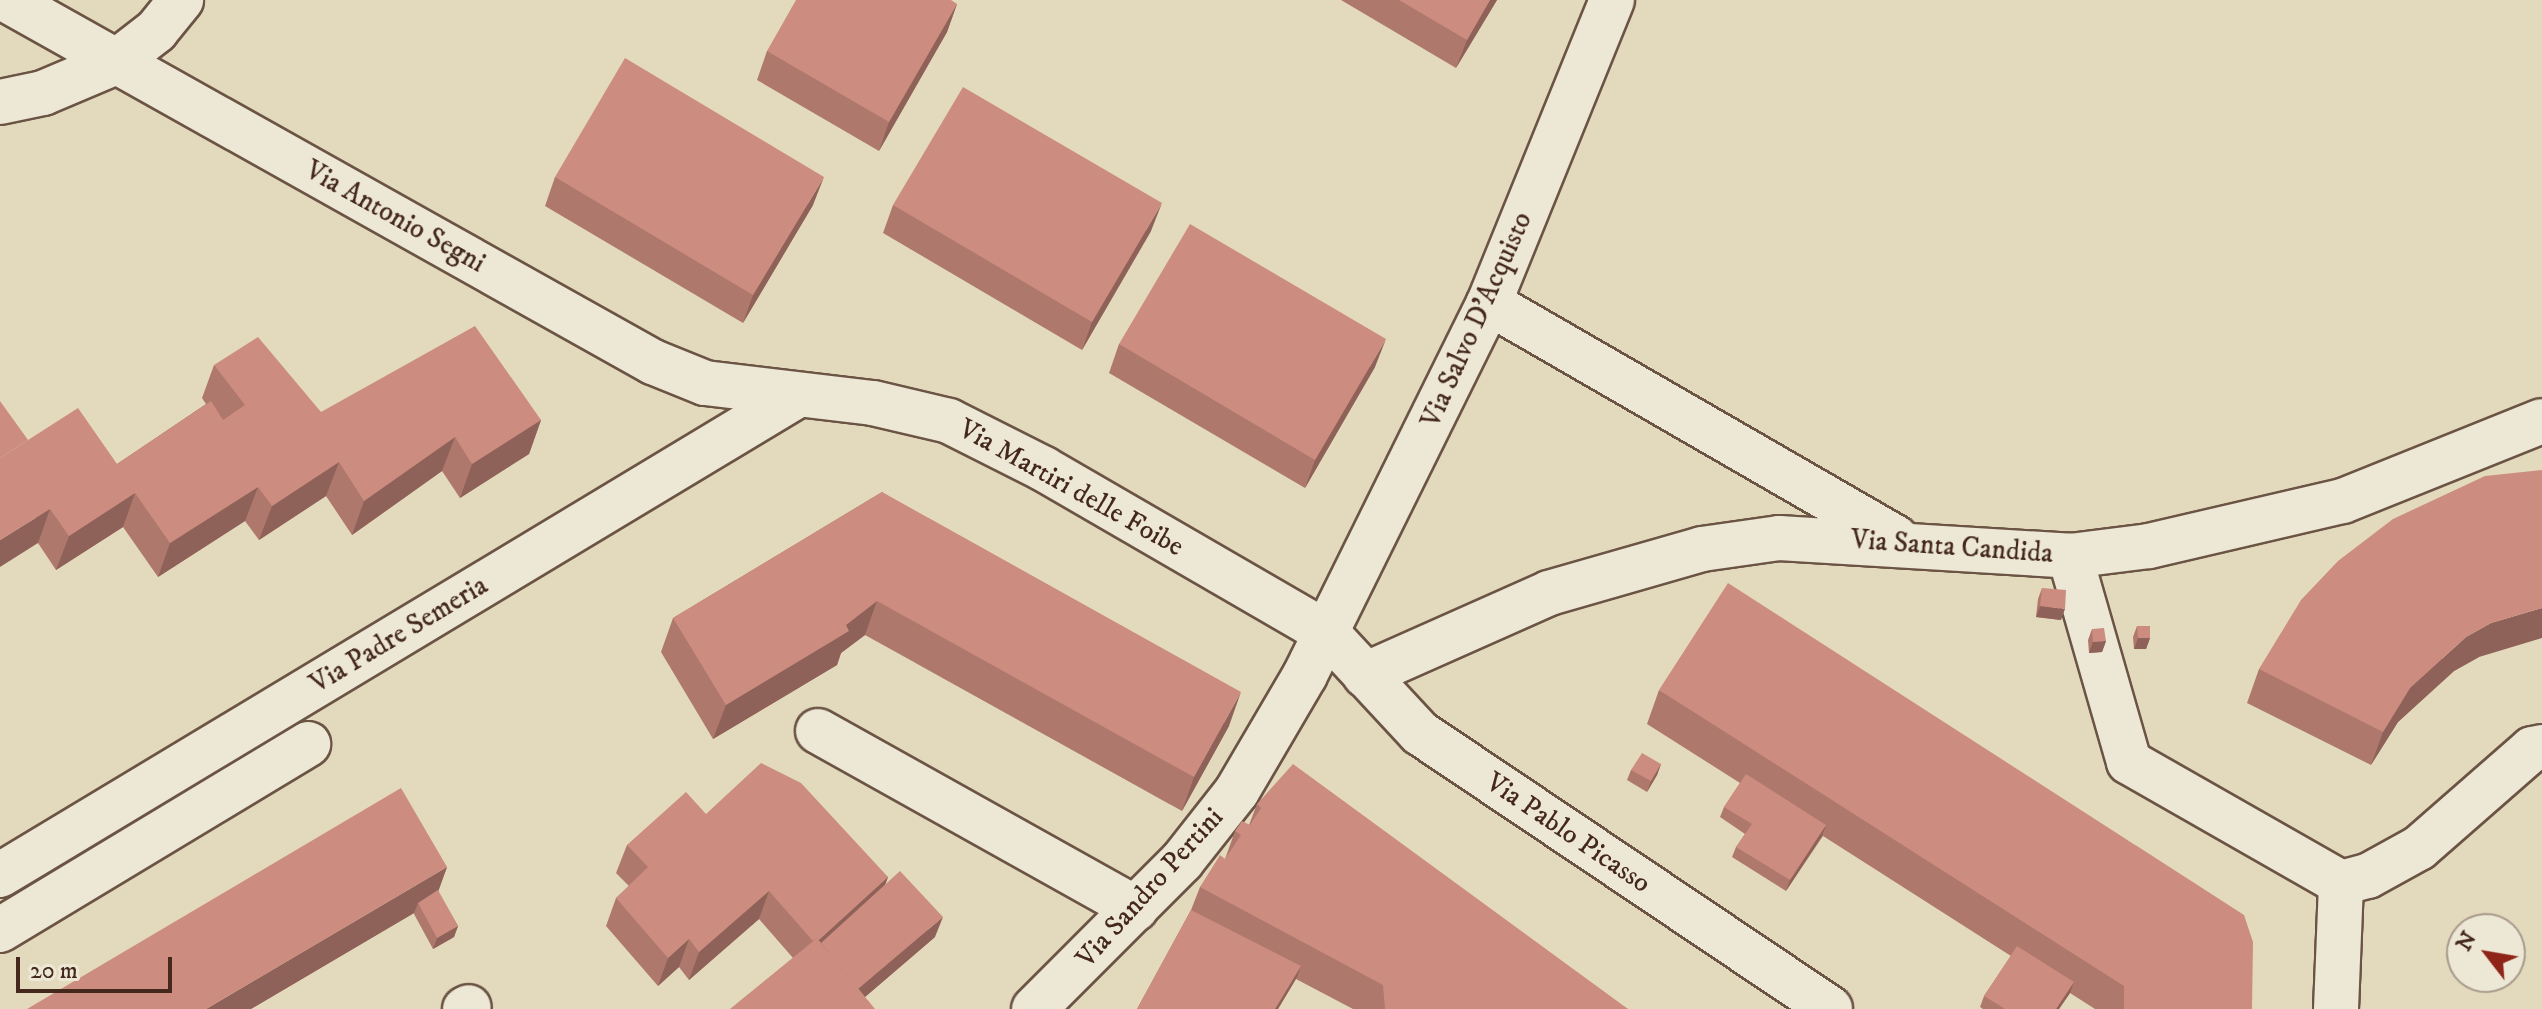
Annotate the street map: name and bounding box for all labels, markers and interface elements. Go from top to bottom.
street label: Via Antonio Segni [299,154,491,280]
street label: Via Salvo D'Acquisto [1414,207,1540,433]
street label: Via Martiri delle Foibe [953,412,1189,564]
street label: Via Santa Candida [1850,523,2054,571]
street label: Via Padre Semeria [304,569,494,701]
street label: Via Pablo Picasso [1479,766,1657,900]
street label: Via Sandro Pertini [1069,801,1231,975]
north arrow [2446,913,2526,993]
text: N [2450,927,2483,956]
scale bar [20,941,176,991]
text: 20 m [30,956,78,986]

